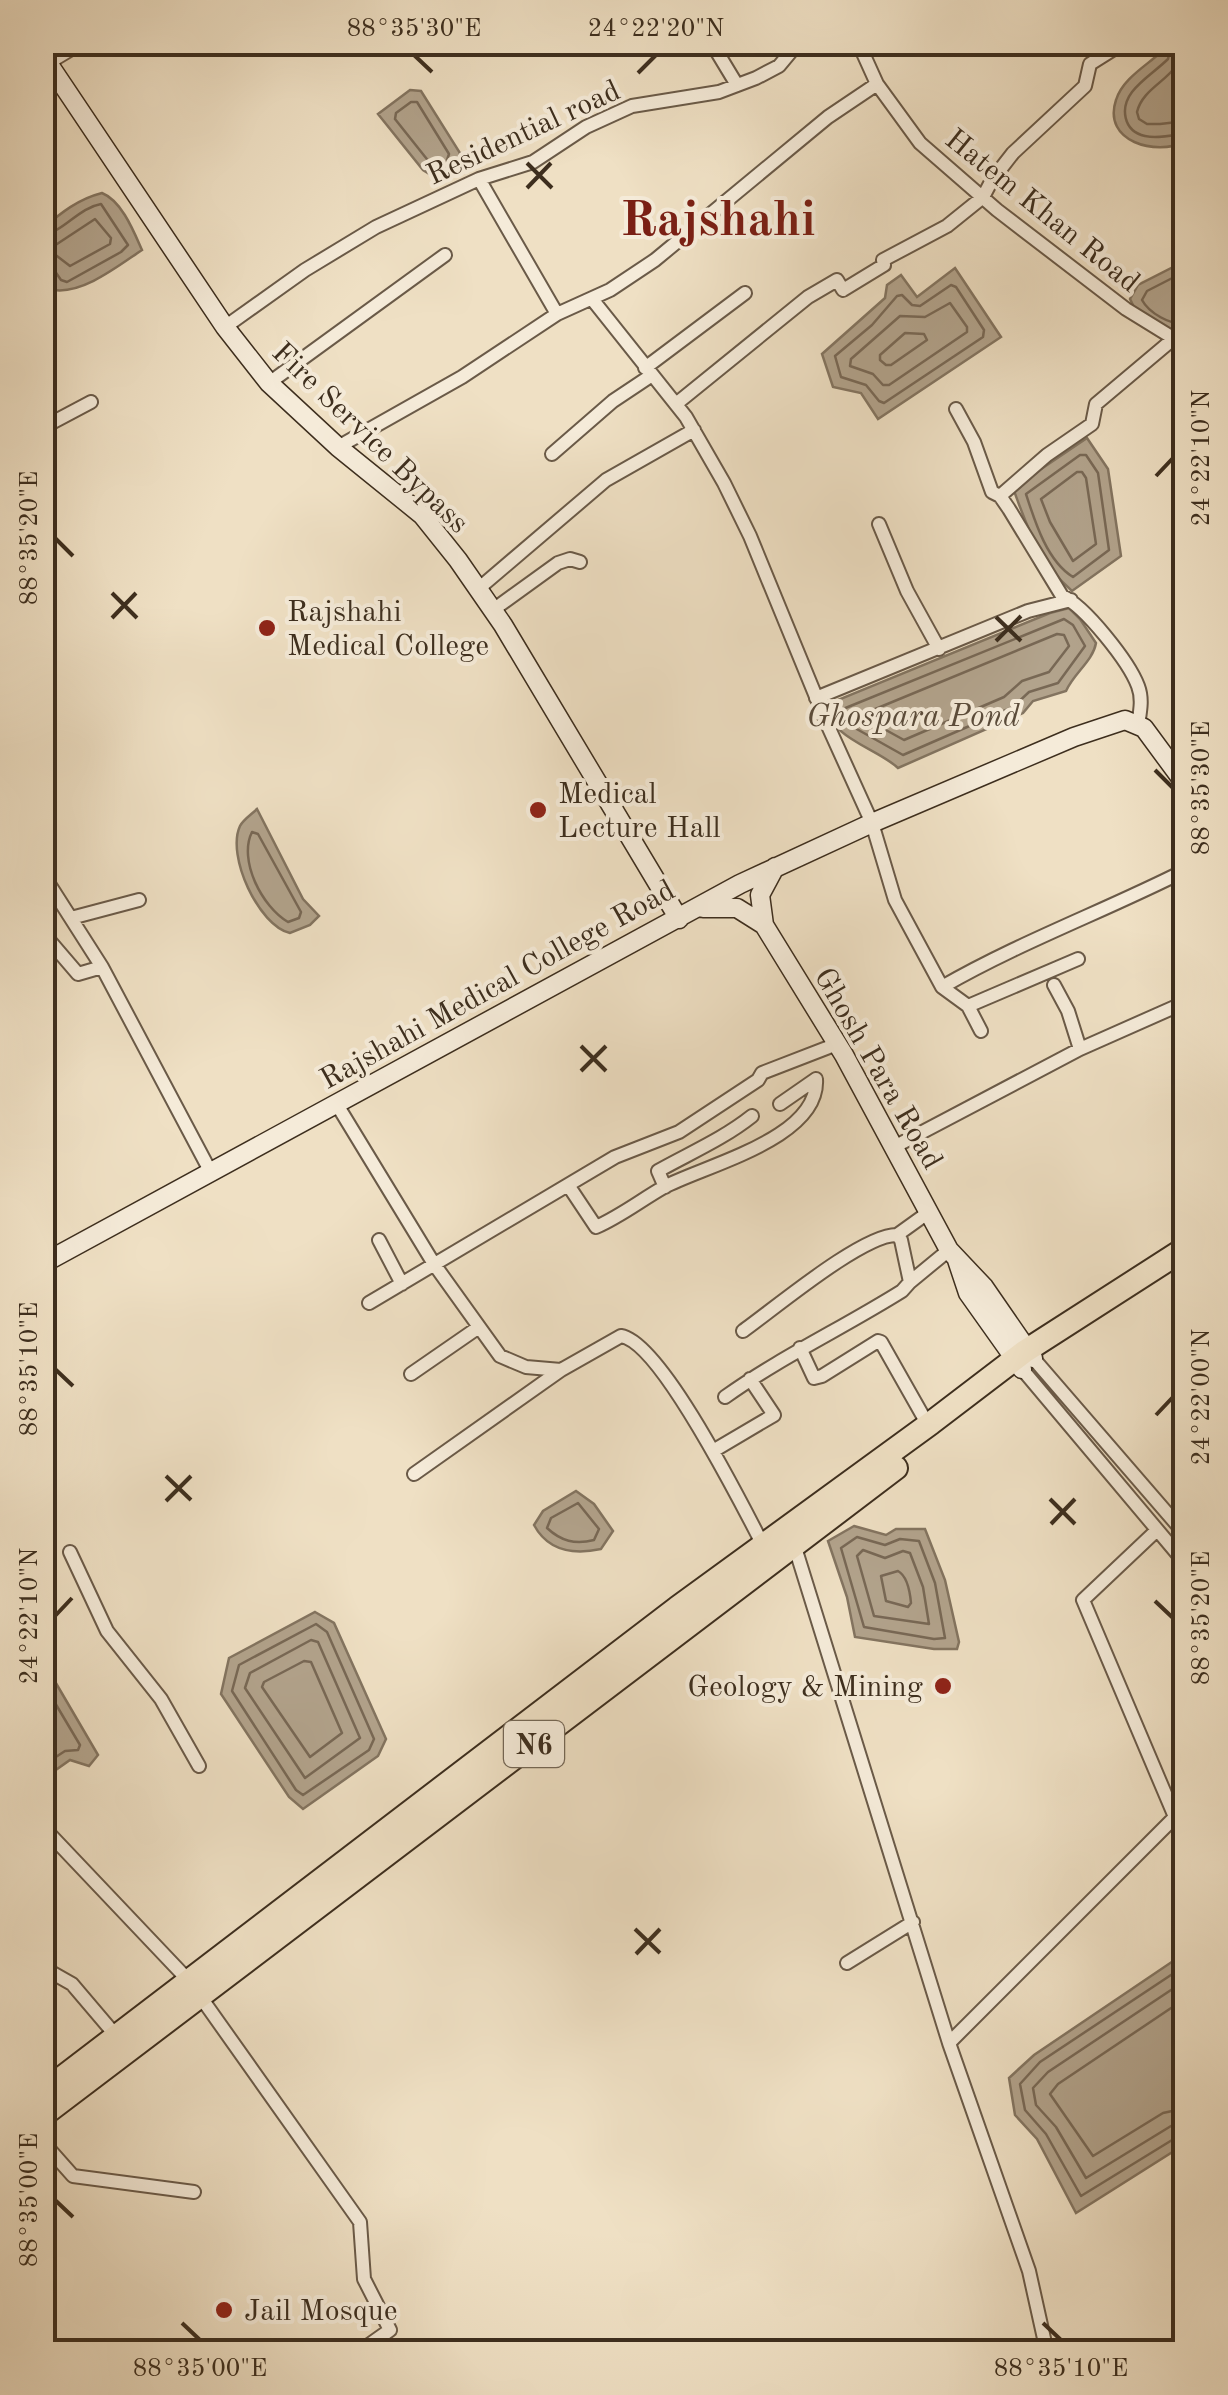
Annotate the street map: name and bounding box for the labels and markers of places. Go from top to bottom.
place label: Rajshahi Medical College [287,598,489,662]
marker: Rajshahi Medical College [256,617,278,639]
place label: Medical Lecture Hall [558,780,721,844]
marker: Medical Lecture Hall [527,799,549,821]
place label: Geology & Mining [687,1673,923,1703]
marker: Geology & Mining [932,1675,954,1697]
place label: Jail Mosque [244,2297,398,2327]
marker: Jail Mosque [213,2299,235,2321]

